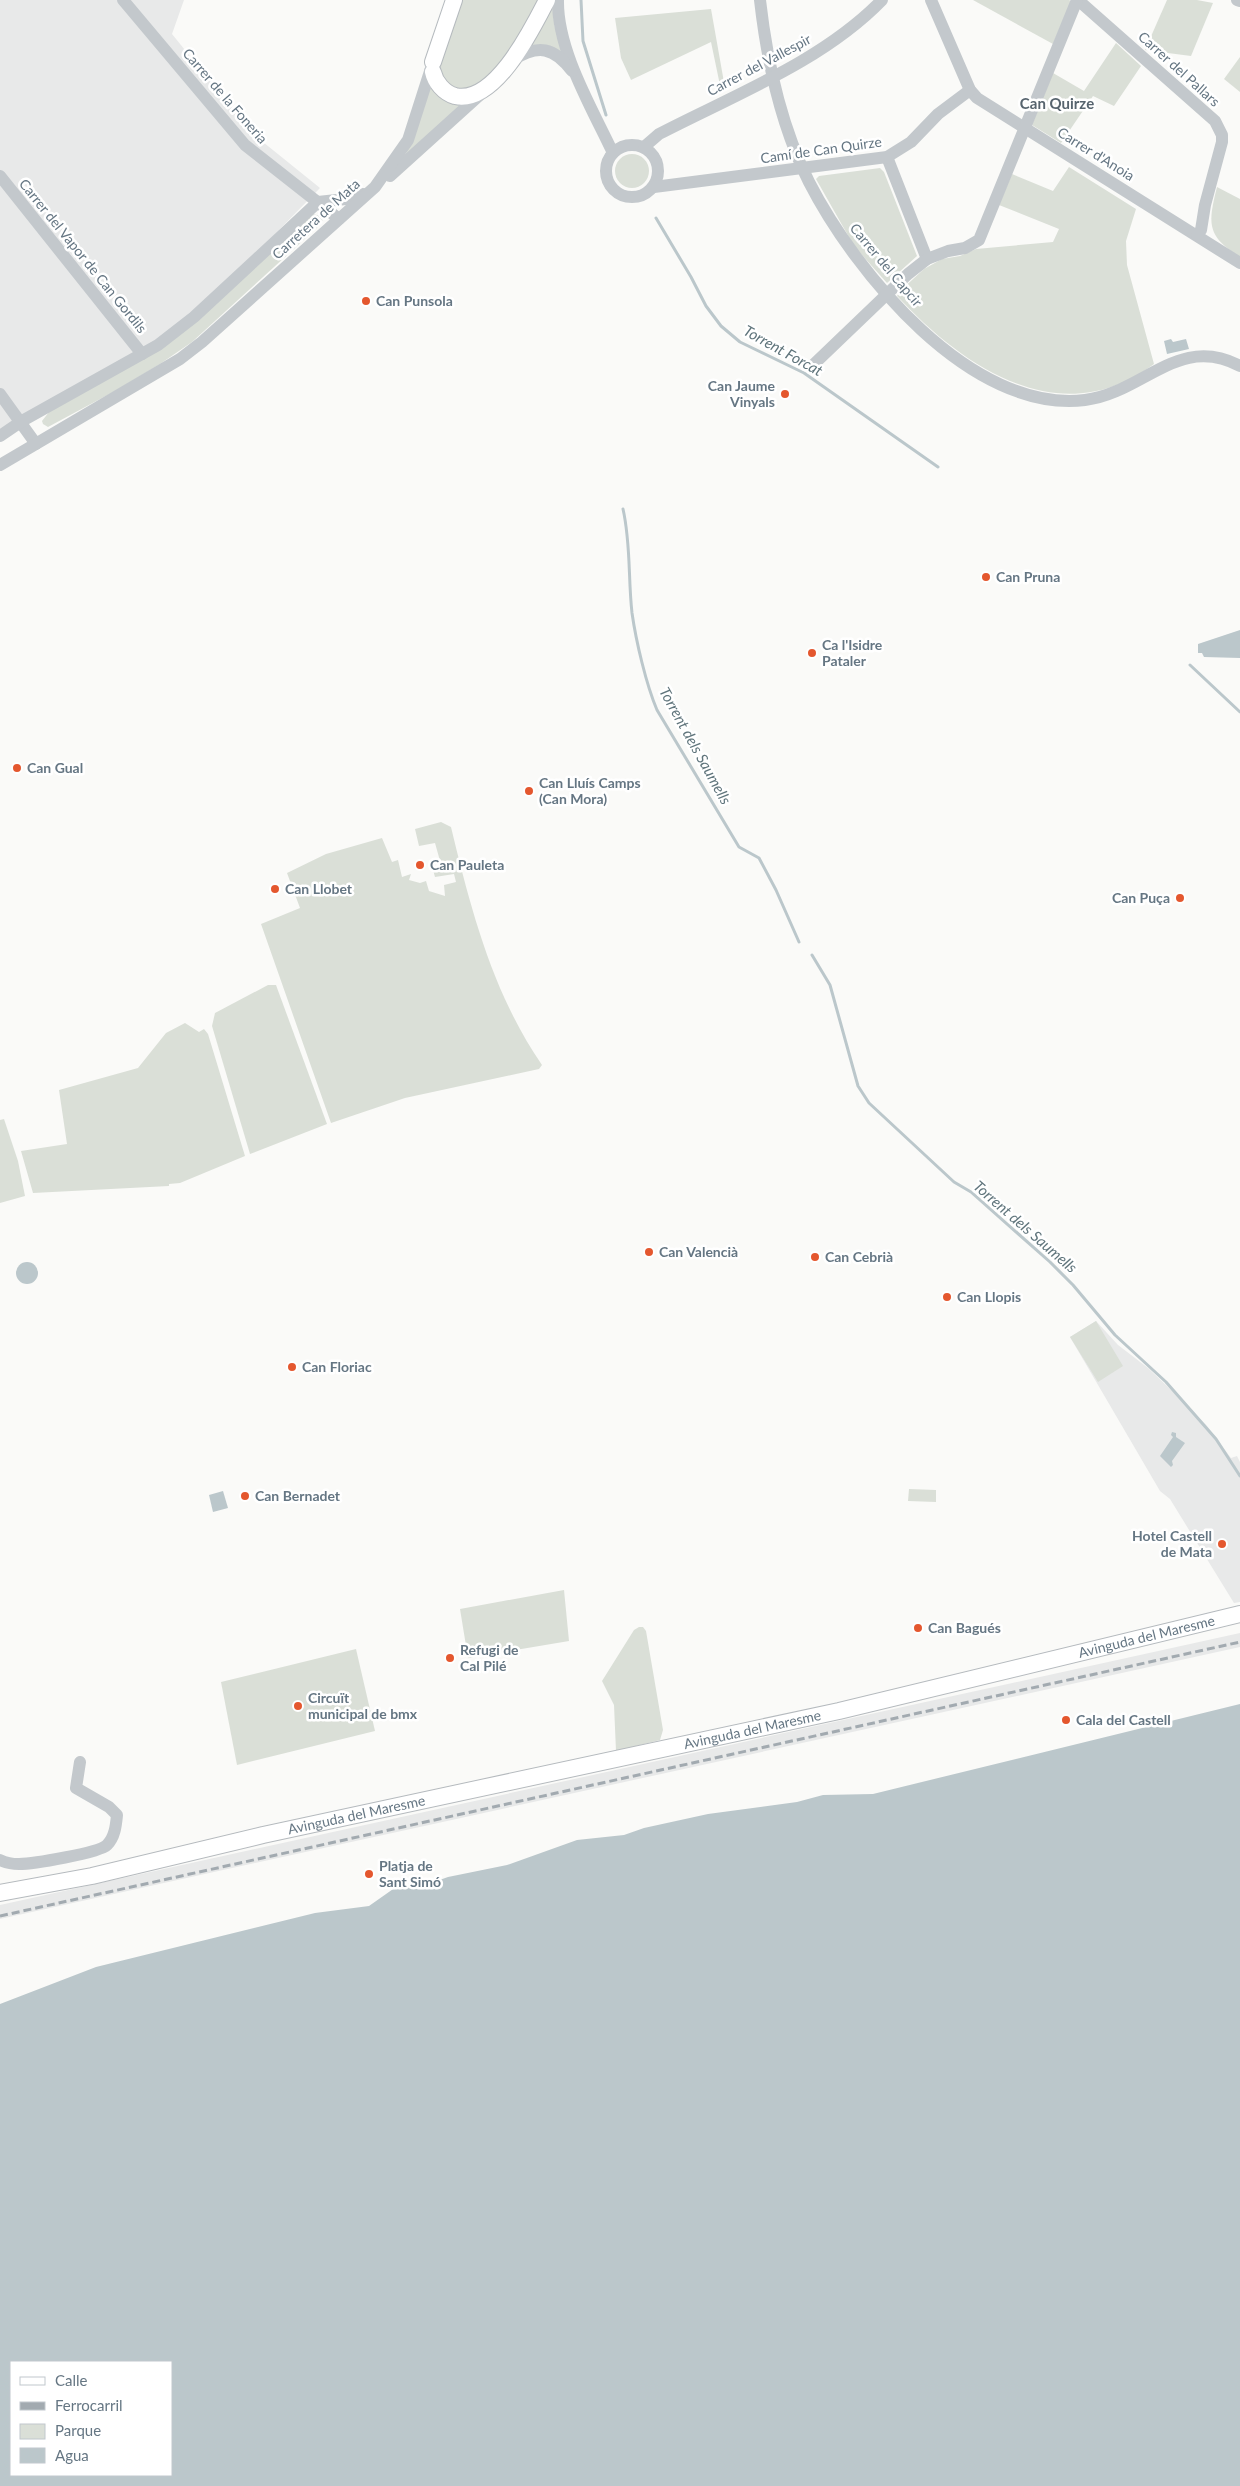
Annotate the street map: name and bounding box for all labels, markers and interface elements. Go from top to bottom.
street label: Carrer del Pallars [1135,28,1224,110]
street label: Carrer del Vallespir [704,30,814,99]
street label: Carrer de la Foneria [179,45,271,147]
district label: Can Quirze [1020,94,1094,112]
street label: Carrer d'Anoia [1055,123,1138,184]
street label: Camí de Can Quirze [759,133,883,166]
street label: Carrer del Vapor de Can Gordils [16,175,151,336]
street label: Carretera de Mata [268,175,363,262]
street label: Carrer del Capcir [847,220,926,310]
place label: Can Punsola [376,292,453,309]
marker: Can Punsola [360,295,372,307]
water label: Torrent Forcat [741,321,827,380]
place label: Can Jaume Vinyals [708,377,776,410]
marker: Can Jaume Vinyals [779,388,791,400]
place label: Can Pruna [996,568,1060,585]
marker: Can Pruna [980,571,992,583]
place label: Ca l'Isidre Pataler [822,636,883,669]
marker: Ca l'Isidre Pataler [806,647,818,659]
water label: Torrent dels Saumells [656,684,736,807]
place label: Can Gual [27,759,83,776]
marker: Can Gual [11,762,23,774]
place label: Can Lluís Camps (Can Mora) [539,774,641,807]
marker: Can Lluís Camps (Can Mora) [523,785,535,797]
place label: Can Pauleta [430,856,504,873]
marker: Can Pauleta [414,859,426,871]
place label: Can Llobet [285,880,353,897]
marker: Can Llobet [269,883,281,895]
place label: Can Puça [1112,889,1170,906]
marker: Can Puça [1174,892,1186,904]
water label: Torrent dels Saumells [970,1176,1081,1276]
place label: Can Valencià [659,1243,738,1260]
marker: Can Valencià [643,1246,655,1258]
place label: Can Cebrià [825,1248,893,1265]
marker: Can Cebrià [809,1251,821,1263]
place label: Can Llopis [957,1288,1021,1305]
marker: Can Llopis [941,1291,953,1303]
place label: Can Floriac [302,1358,372,1375]
marker: Can Floriac [286,1361,298,1373]
place label: Can Bernadet [255,1487,341,1504]
marker: Can Bernadet [239,1490,251,1502]
place label: Hotel Castell de Mata [1132,1527,1212,1560]
marker: Hotel Castell de Mata [1216,1538,1228,1550]
street label: Avinguda del Maresme [1076,1611,1216,1661]
place label: Can Bagués [928,1619,1001,1636]
marker: Can Bagués [912,1622,924,1634]
place label: Refugi de Cal Pilé [460,1641,519,1674]
marker: Refugi de Cal Pilé [444,1652,456,1664]
place label: Circuït municipal de bmx [308,1689,418,1722]
marker: Circuït municipal de bmx [292,1700,304,1712]
street label: Avinguda del Maresme [682,1706,822,1752]
place label: Cala del Castell [1076,1711,1171,1728]
marker: Cala del Castell [1060,1714,1072,1726]
street label: Avinguda del Maresme [286,1791,427,1837]
place label: Platja de Sant Simó [379,1857,441,1890]
marker: Platja de Sant Simó [363,1868,375,1880]
legend [10,2361,172,2476]
text: Calle [55,2371,88,2389]
text: Ferrocarril [55,2396,123,2414]
text: Parque [55,2421,101,2439]
text: Agua [55,2446,89,2464]

